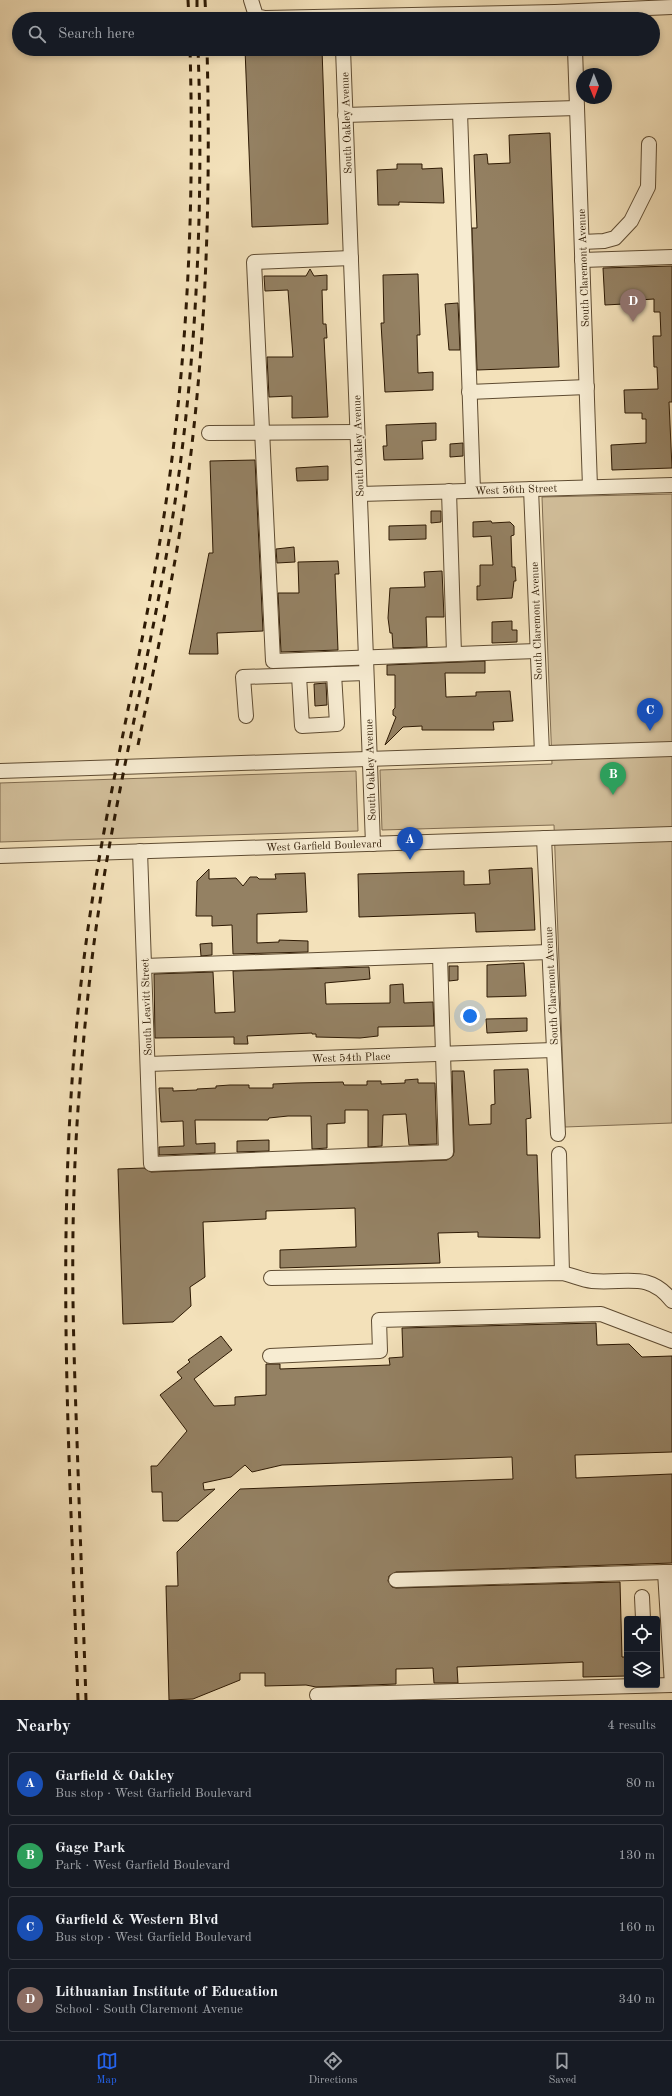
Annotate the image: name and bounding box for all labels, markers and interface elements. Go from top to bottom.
search box [12,12,660,56]
icon: search [26,23,48,45]
text: Search here [58,27,135,42]
north arrow [576,68,612,104]
street label: South Oakley Avenue [340,72,355,174]
street label: South Claremont Avenue [577,209,592,327]
pin: D [620,289,646,322]
street label: South Oakley Avenue [352,395,367,497]
street label: West 56th Street [475,484,558,497]
street label: South Claremont Avenue [530,562,545,680]
pin: C [637,698,663,731]
street label: South Oakley Avenue [364,719,379,821]
pin: B [600,762,626,795]
pin: A [397,827,423,860]
street label: West Garfield Boulevard [266,839,383,854]
street label: South Claremont Avenue [544,927,561,1045]
street label: South Leavitt Street [140,958,155,1056]
your location [460,1006,480,1026]
street label: West 54th Place [311,1052,391,1065]
map controls [624,1616,660,1688]
button: locate [624,1616,660,1652]
button: layers [624,1652,660,1688]
text: Nearby [16,1718,71,1735]
text: 4 results [607,1719,656,1732]
text: Garfield & Oakley [55,1769,175,1784]
text: A [25,1777,35,1790]
text: 80 m [626,1777,655,1790]
text: Bus stop · West Garfield Boulevard [55,1787,252,1800]
text: Gage Park [55,1841,125,1856]
text: B [25,1849,35,1862]
text: 130 m [618,1849,655,1862]
text: Park · West Garfield Boulevard [55,1859,230,1872]
text: Garfield & Western Blvd [55,1913,219,1928]
text: C [26,1921,34,1934]
text: 160 m [618,1921,655,1934]
text: Bus stop · West Garfield Boulevard [55,1931,252,1944]
text: Lithuanian Institute of Education [55,1985,278,2000]
text: D [25,1993,35,2006]
text: 340 m [618,1993,655,2006]
text: School · South Claremont Avenue [55,2003,243,2016]
tab: Map [96,2050,118,2088]
tab: Directions [309,2050,357,2088]
tab: Saved [548,2050,576,2088]

